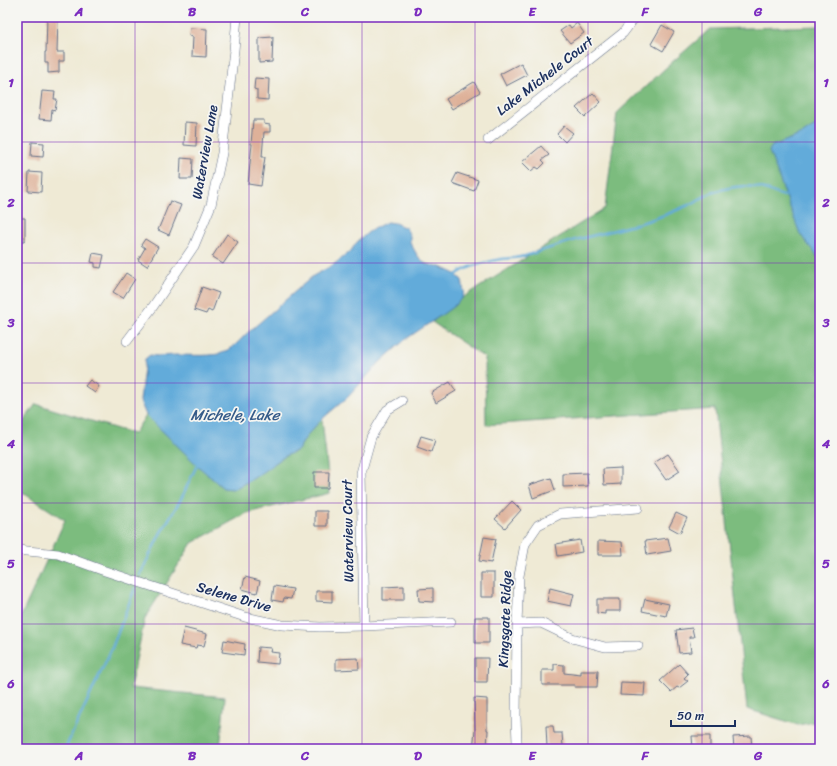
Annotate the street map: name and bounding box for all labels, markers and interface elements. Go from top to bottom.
text: A [74,0,83,23]
text: B [188,0,197,23]
text: C [300,0,310,23]
text: D [414,0,422,23]
text: E [528,0,537,23]
text: F [640,0,649,23]
text: G [753,0,763,23]
street label: Lake Michele Court [491,29,600,122]
text: 1 [8,71,14,94]
text: 1 [823,71,829,94]
street label: Waterview Lane [184,103,226,201]
text: 2 [6,191,15,214]
text: 2 [821,191,830,214]
text: 3 [6,311,15,334]
text: 3 [821,311,830,334]
water label: Michele, Lake [190,402,281,428]
text: 4 [6,432,16,455]
text: 4 [821,432,831,455]
street label: Waterview Court [335,478,361,582]
text: 5 [7,552,15,575]
text: 5 [822,552,830,575]
street label: Kingsgate Ridge [491,570,519,668]
street label: Selene Drive [194,574,274,620]
text: 6 [6,672,15,695]
text: 6 [821,672,830,695]
scale bar [671,702,735,728]
text: 50 m [677,705,704,727]
text: A [74,744,83,766]
text: B [188,744,197,766]
text: C [300,744,310,766]
text: D [414,744,422,766]
text: E [528,744,537,766]
text: F [640,744,649,766]
text: G [753,744,763,766]

